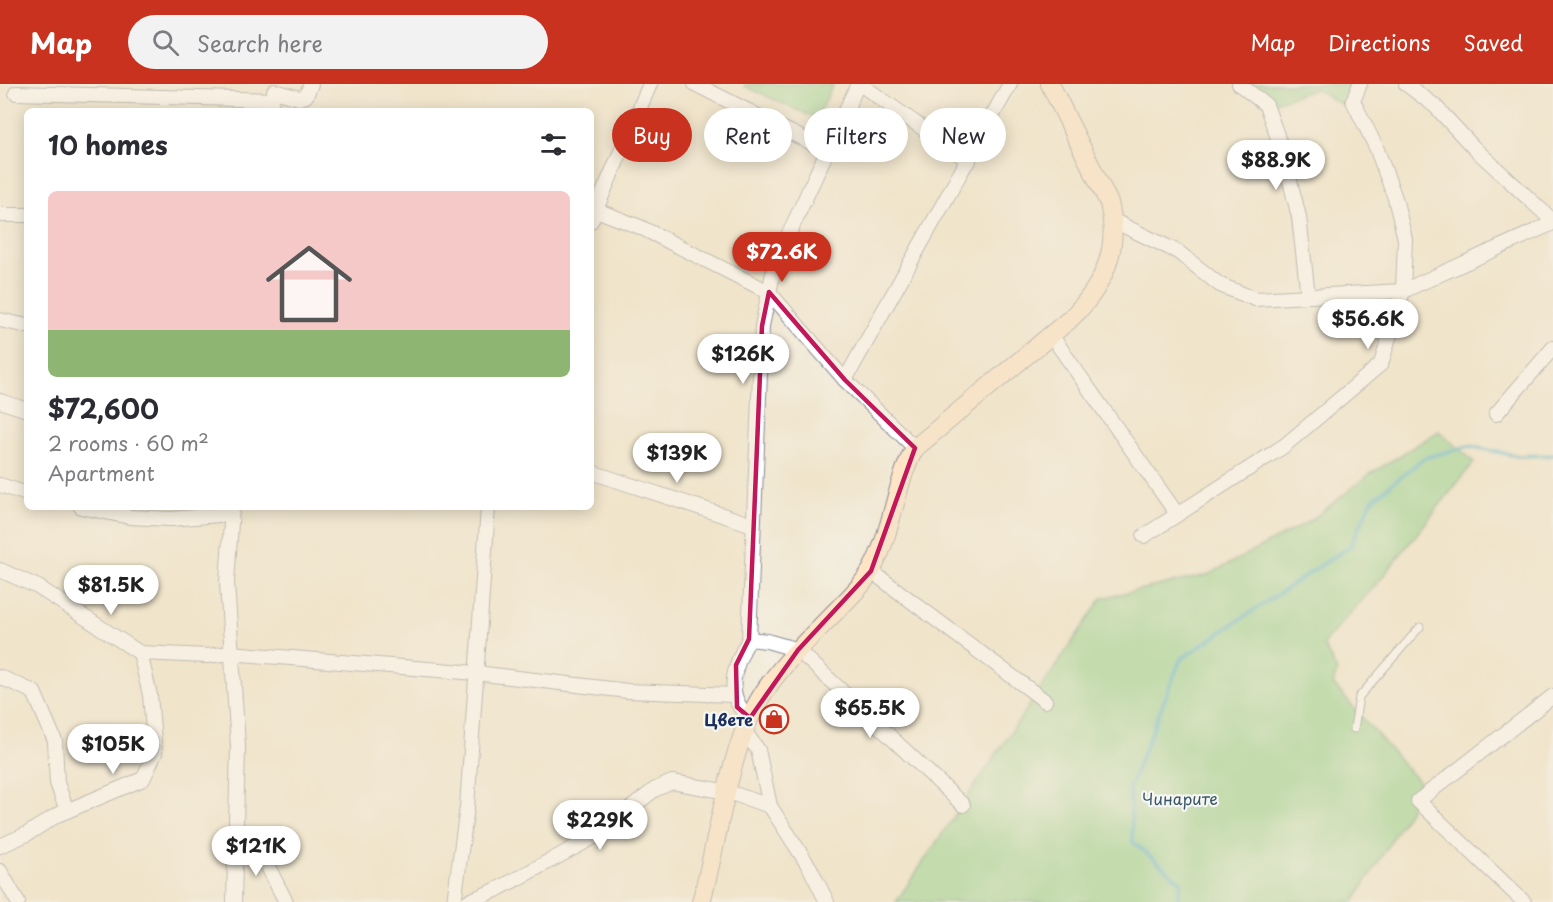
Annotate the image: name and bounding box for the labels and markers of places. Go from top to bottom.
pin: $88.9K [1227,140,1325,191]
pin: $72.6K [733,232,831,283]
pin: $56.6K [1319,299,1417,350]
pin: $126K [701,334,785,385]
pin: $139K [635,433,719,484]
pin: $81.5K [62,565,160,616]
pin: $65.5K [821,688,919,739]
shop icon: Цвете [758,703,790,735]
place label: Цвете [704,707,753,731]
pin: $105K [71,724,155,775]
pin: $229K [558,800,642,851]
pin: $121K [214,826,298,877]

